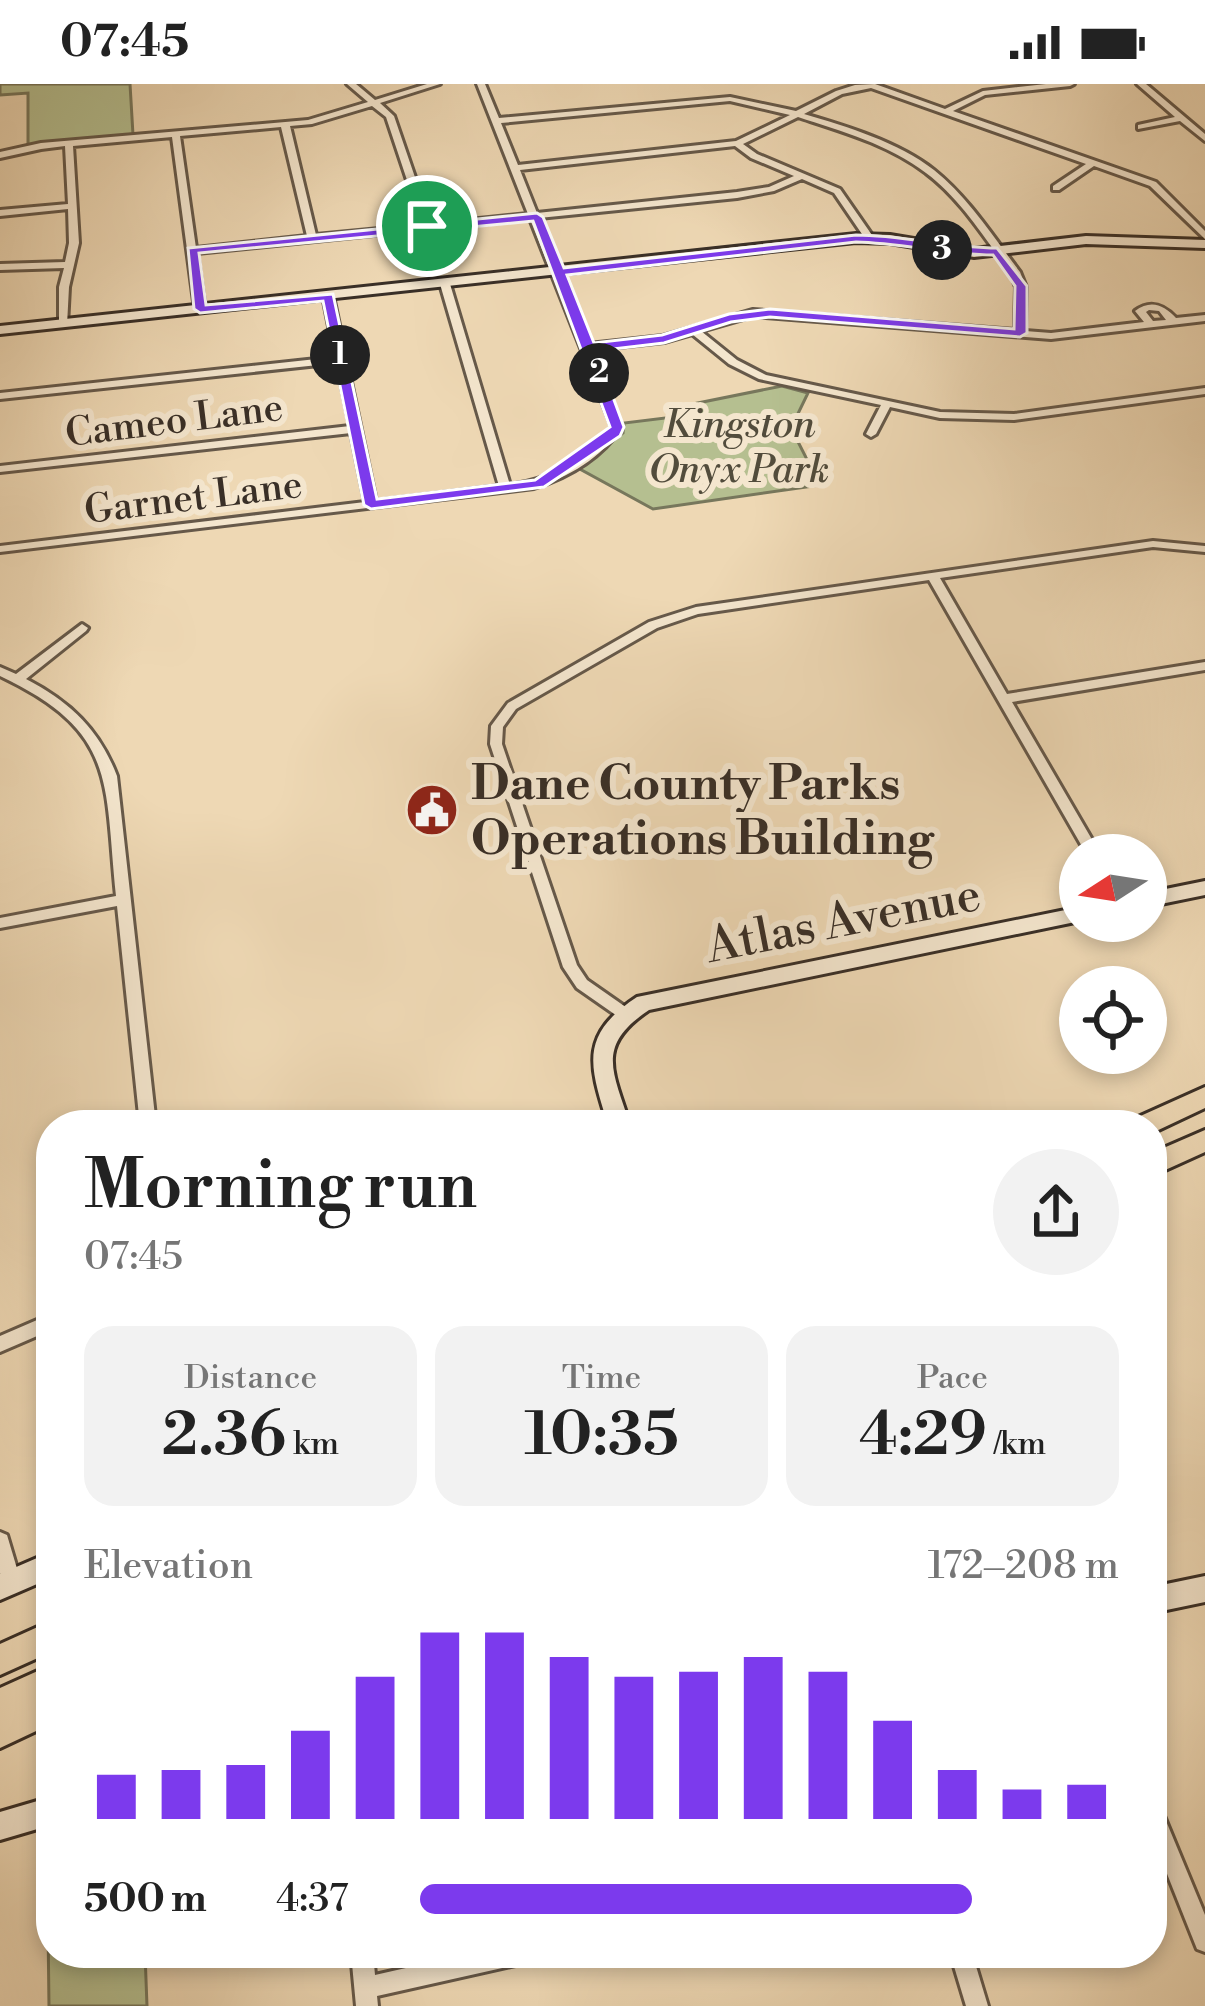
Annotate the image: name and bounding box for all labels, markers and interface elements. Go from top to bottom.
text: 07:45 [60,14,189,71]
pin [376,175,478,277]
icon: arrive [394,193,460,259]
pin: 3 [912,220,972,280]
text: 3 [932,229,952,270]
pin: 1 [310,325,370,385]
text: 1 [332,334,348,375]
pin: 2 [569,343,629,403]
text: 2 [589,352,609,393]
street label: Cameo Lane [63,384,286,459]
park label: Kingston Onyx Park [649,401,830,495]
street label: Garnet Lane [82,461,305,536]
place label: Dane County Parks Operations Building [471,755,936,870]
public building icon: Dane County Parks Operations Building [404,782,460,838]
north arrow [1059,834,1167,942]
map controls [1059,834,1167,1074]
street label: Atlas Avenue [700,866,986,978]
button: locate [1059,966,1167,1074]
text: Morning run [84,1146,477,1229]
button: share [993,1149,1119,1275]
text: 07:45 [84,1233,183,1282]
text: Distance [184,1358,317,1399]
text: Time [562,1358,641,1399]
text: Pace [917,1358,988,1399]
text: 2.36 [162,1399,286,1474]
text: 10:35 [524,1399,679,1474]
text: 4:29 [859,1399,987,1474]
text: km [286,1424,339,1465]
text: /km [987,1424,1046,1465]
text: Elevation [84,1542,253,1591]
text: 172–208 m [928,1542,1119,1591]
text: 500 m [84,1875,207,1924]
text: 4:37 [276,1875,348,1924]

